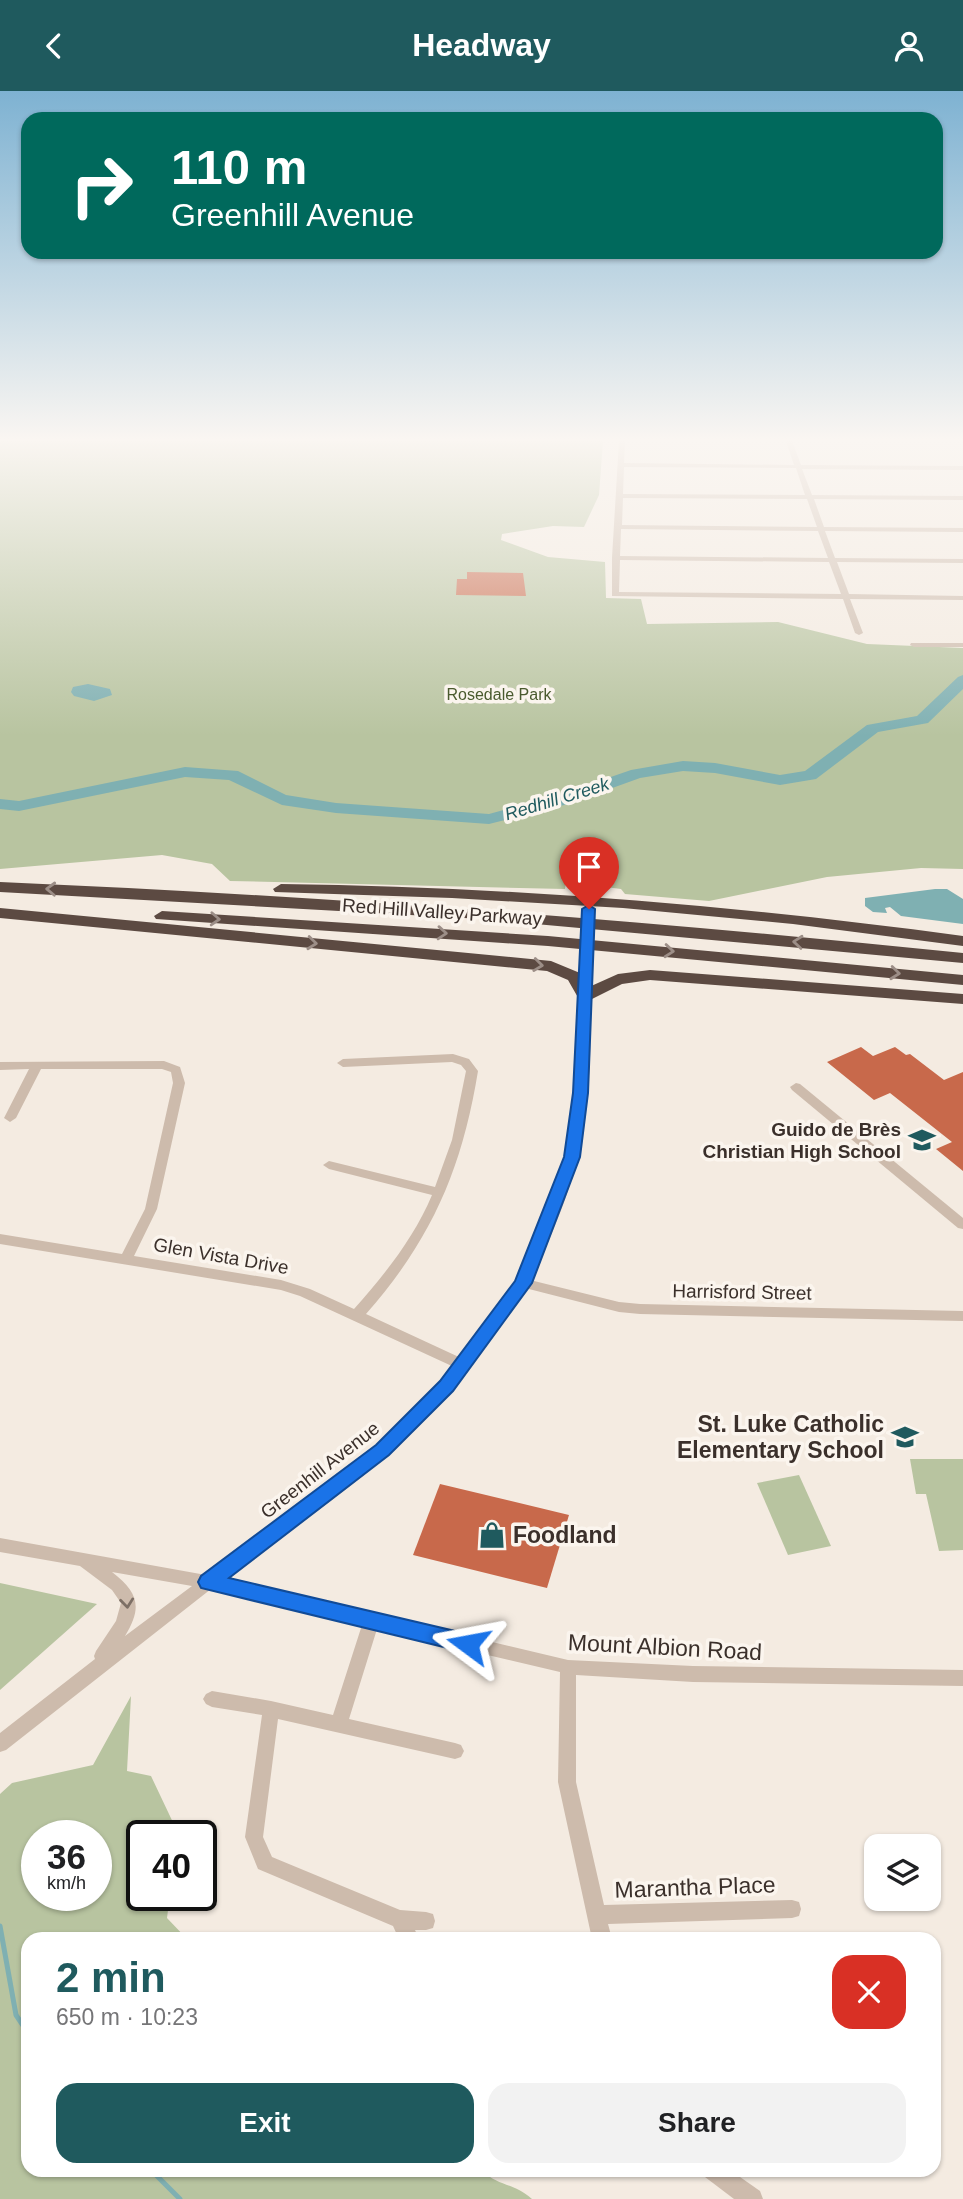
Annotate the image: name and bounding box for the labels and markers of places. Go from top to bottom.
pin [559,837,619,909]
place label: Guido de Brès Christian High School [703,1119,901,1162]
school or university icon: Guido de Brès Christian High School [907,1125,937,1155]
place label: St. Luke Catholic Elementary School [677,1411,884,1463]
school or university icon: St. Luke Catholic Elementary School [890,1422,920,1452]
shop icon: Foodland [477,1520,507,1550]
place label: Foodland [513,1522,616,1548]

